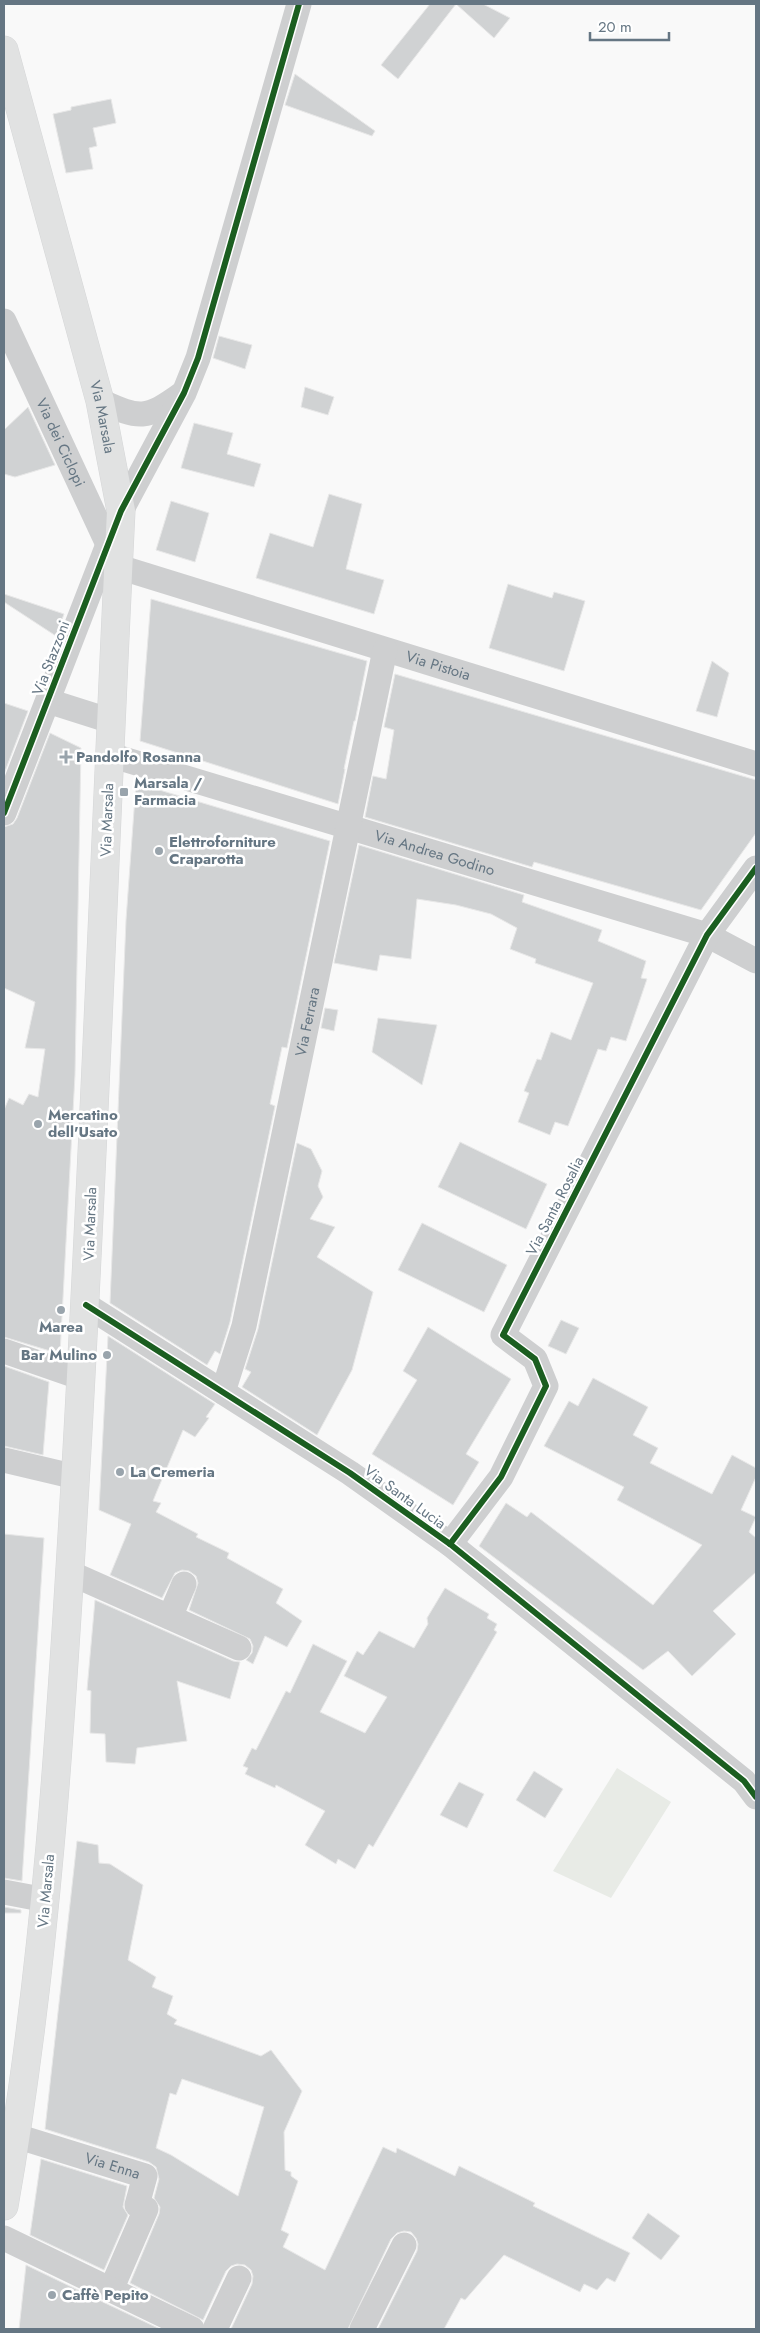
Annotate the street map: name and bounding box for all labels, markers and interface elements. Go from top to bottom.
scale bar [590,10,669,42]
text: 20 m [598,16,632,38]
street label: Via Marsala [84,378,121,455]
street label: Via dei Ciclopi [30,394,91,491]
street label: Via Stazzoni [27,617,75,699]
street label: Via Pistoia [403,645,473,686]
place label: Pandolfo Rosanna [76,746,201,768]
marker: Pandolfo Rosanna [60,751,72,763]
place label: Marsala / Farmacia [134,772,202,811]
street label: Via Marsala [95,783,119,857]
marker: Marsala / Farmacia [118,786,130,798]
street label: Via Andrea Godino [372,824,497,881]
place label: Elettroforniture Craparotta [169,831,276,870]
marker: Elettroforniture Craparotta [153,845,165,857]
street label: Via Ferrara [290,985,325,1058]
place label: Mercatino dell'Usato [48,1104,118,1143]
marker: Mercatino dell'Usato [32,1118,44,1130]
street label: Via Santa Rosalia [521,1153,589,1259]
street label: Via Marsala [78,1187,102,1261]
marker: Marea [55,1304,67,1316]
place label: Marea [39,1316,83,1338]
place label: Bar Mulino [21,1344,97,1366]
marker: Bar Mulino [101,1349,113,1361]
street label: Via Santa Lucia [359,1460,451,1534]
place label: La Cremeria [130,1461,215,1483]
marker: La Cremeria [114,1466,126,1478]
street label: Via Marsala [32,1853,60,1929]
street label: Via Enna [82,2147,143,2185]
place label: Caffè Pepito [62,2284,149,2306]
marker: Caffè Pepito [46,2289,58,2301]

